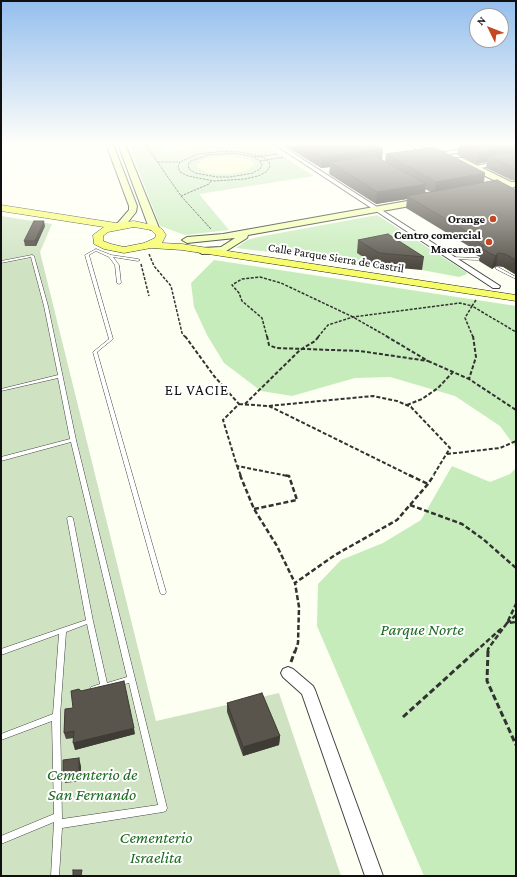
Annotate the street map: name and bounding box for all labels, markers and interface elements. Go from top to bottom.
north arrow [469,8,509,48]
text: N [474,14,488,27]
place label: Orange [448,212,485,226]
marker: Orange [488,214,498,224]
place label: Centro comercial Macarena [394,228,481,256]
marker: Centro comercial Macarena [484,237,494,247]
street label: Calle Parque Sierra de Castril [267,240,405,276]
district label: EL VACIE [165,381,229,399]
park label: Parque Norte [380,620,464,640]
park label: Cementerio de San Fernando [47,765,137,805]
park label: Cementerio Israelita [119,828,193,868]

